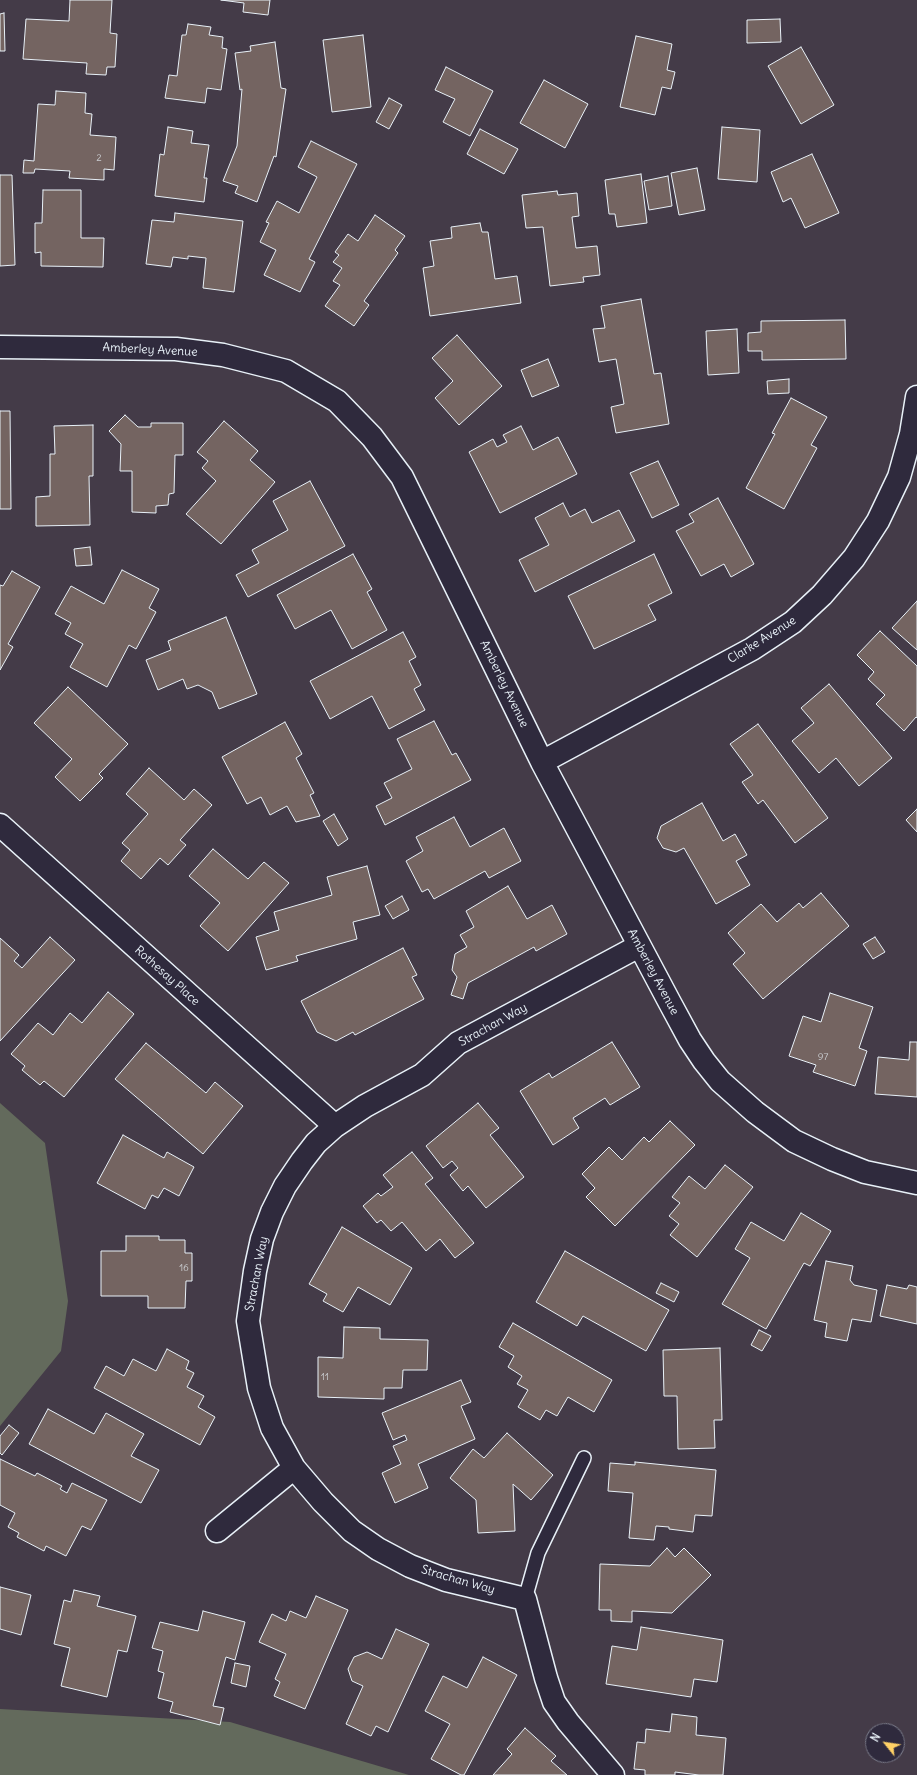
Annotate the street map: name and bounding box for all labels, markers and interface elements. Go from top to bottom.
house number: 2 [96,152,102,164]
street label: Amberley Avenue [102,340,198,360]
street label: Clarke Avenue [725,613,799,667]
street label: Amberley Avenue [477,638,531,730]
street label: Amberley Avenue [624,927,682,1017]
street label: Rothesay Place [131,943,203,1009]
street label: Strachan Way [456,1000,530,1050]
house number: 97 [818,1051,828,1063]
street label: Strachan Way [243,1235,271,1313]
house number: 16 [179,1262,189,1274]
house number: 11 [321,1371,329,1383]
street label: Strachan Way [420,1563,496,1597]
north arrow [865,1723,905,1763]
text: N [868,1731,883,1744]

